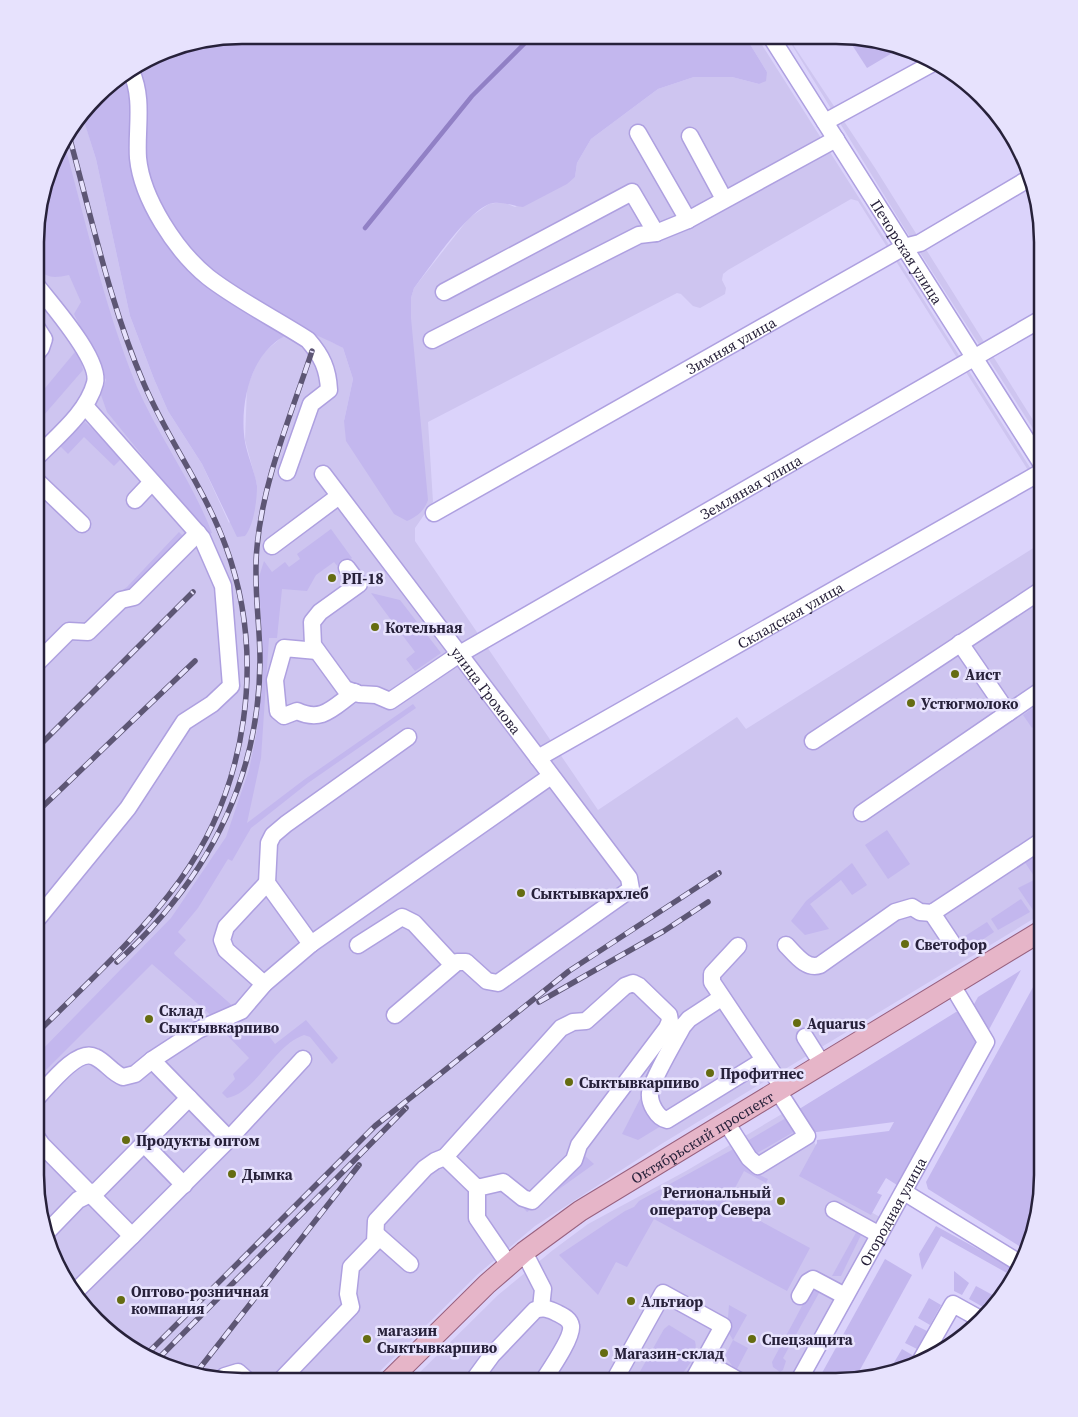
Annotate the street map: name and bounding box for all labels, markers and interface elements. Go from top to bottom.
street label: Печорская улица [866,195,948,308]
street label: Зимняя улица [682,311,780,379]
street label: Земляная улица [696,449,806,524]
place label: РП-18 [342,568,384,589]
marker: РП-18 [326,572,338,584]
street label: Складская улица [733,576,848,653]
place label: Котельная [385,617,463,638]
marker: Котельная [369,621,381,633]
street label: улица Громова [446,642,527,739]
place label: Аист [965,664,1001,685]
marker: Аист [949,668,961,680]
place label: Устюгмолоко [921,693,1019,714]
marker: Устюгмолоко [905,697,917,709]
place label: Сыктывкархлеб [531,883,649,904]
marker: Сыктывкархлеб [515,887,527,899]
place label: Светофор [915,934,987,955]
marker: Светофор [899,938,911,950]
place label: Склад Сыктывкарпиво [159,1000,280,1038]
marker: Склад Сыктывкарпиво [143,1013,155,1025]
place label: Aquarus [807,1013,866,1034]
marker: Aquarus [791,1017,803,1029]
place label: Профитнес [720,1063,804,1084]
marker: Профитнес [704,1067,716,1079]
place label: Сыктывкарпиво [579,1072,700,1093]
marker: Сыктывкарпиво [563,1076,575,1088]
street label: Октябрьский проспект [627,1085,778,1188]
place label: Продукты оптом [136,1130,260,1151]
marker: Продукты оптом [120,1134,132,1146]
street label: Огородная улица [854,1153,931,1270]
place label: Дымка [242,1164,294,1185]
marker: Дымка [226,1168,238,1180]
place label: Региональный оператор Севера [650,1182,772,1220]
marker: Региональный оператор Севера [775,1195,787,1207]
place label: Оптово-розничная компания [131,1281,269,1319]
place label: Альтиор [641,1291,703,1312]
marker: Оптово-розничная компания [115,1294,127,1306]
marker: Альтиор [625,1295,637,1307]
place label: магазин Сыктывкарпиво [377,1320,498,1358]
place label: Спецзащита [762,1329,854,1350]
marker: магазин Сыктывкарпиво [361,1333,373,1345]
marker: Спецзащита [746,1333,758,1345]
place label: Магазин-склад [614,1343,724,1364]
marker: Магазин-склад [598,1347,610,1359]

